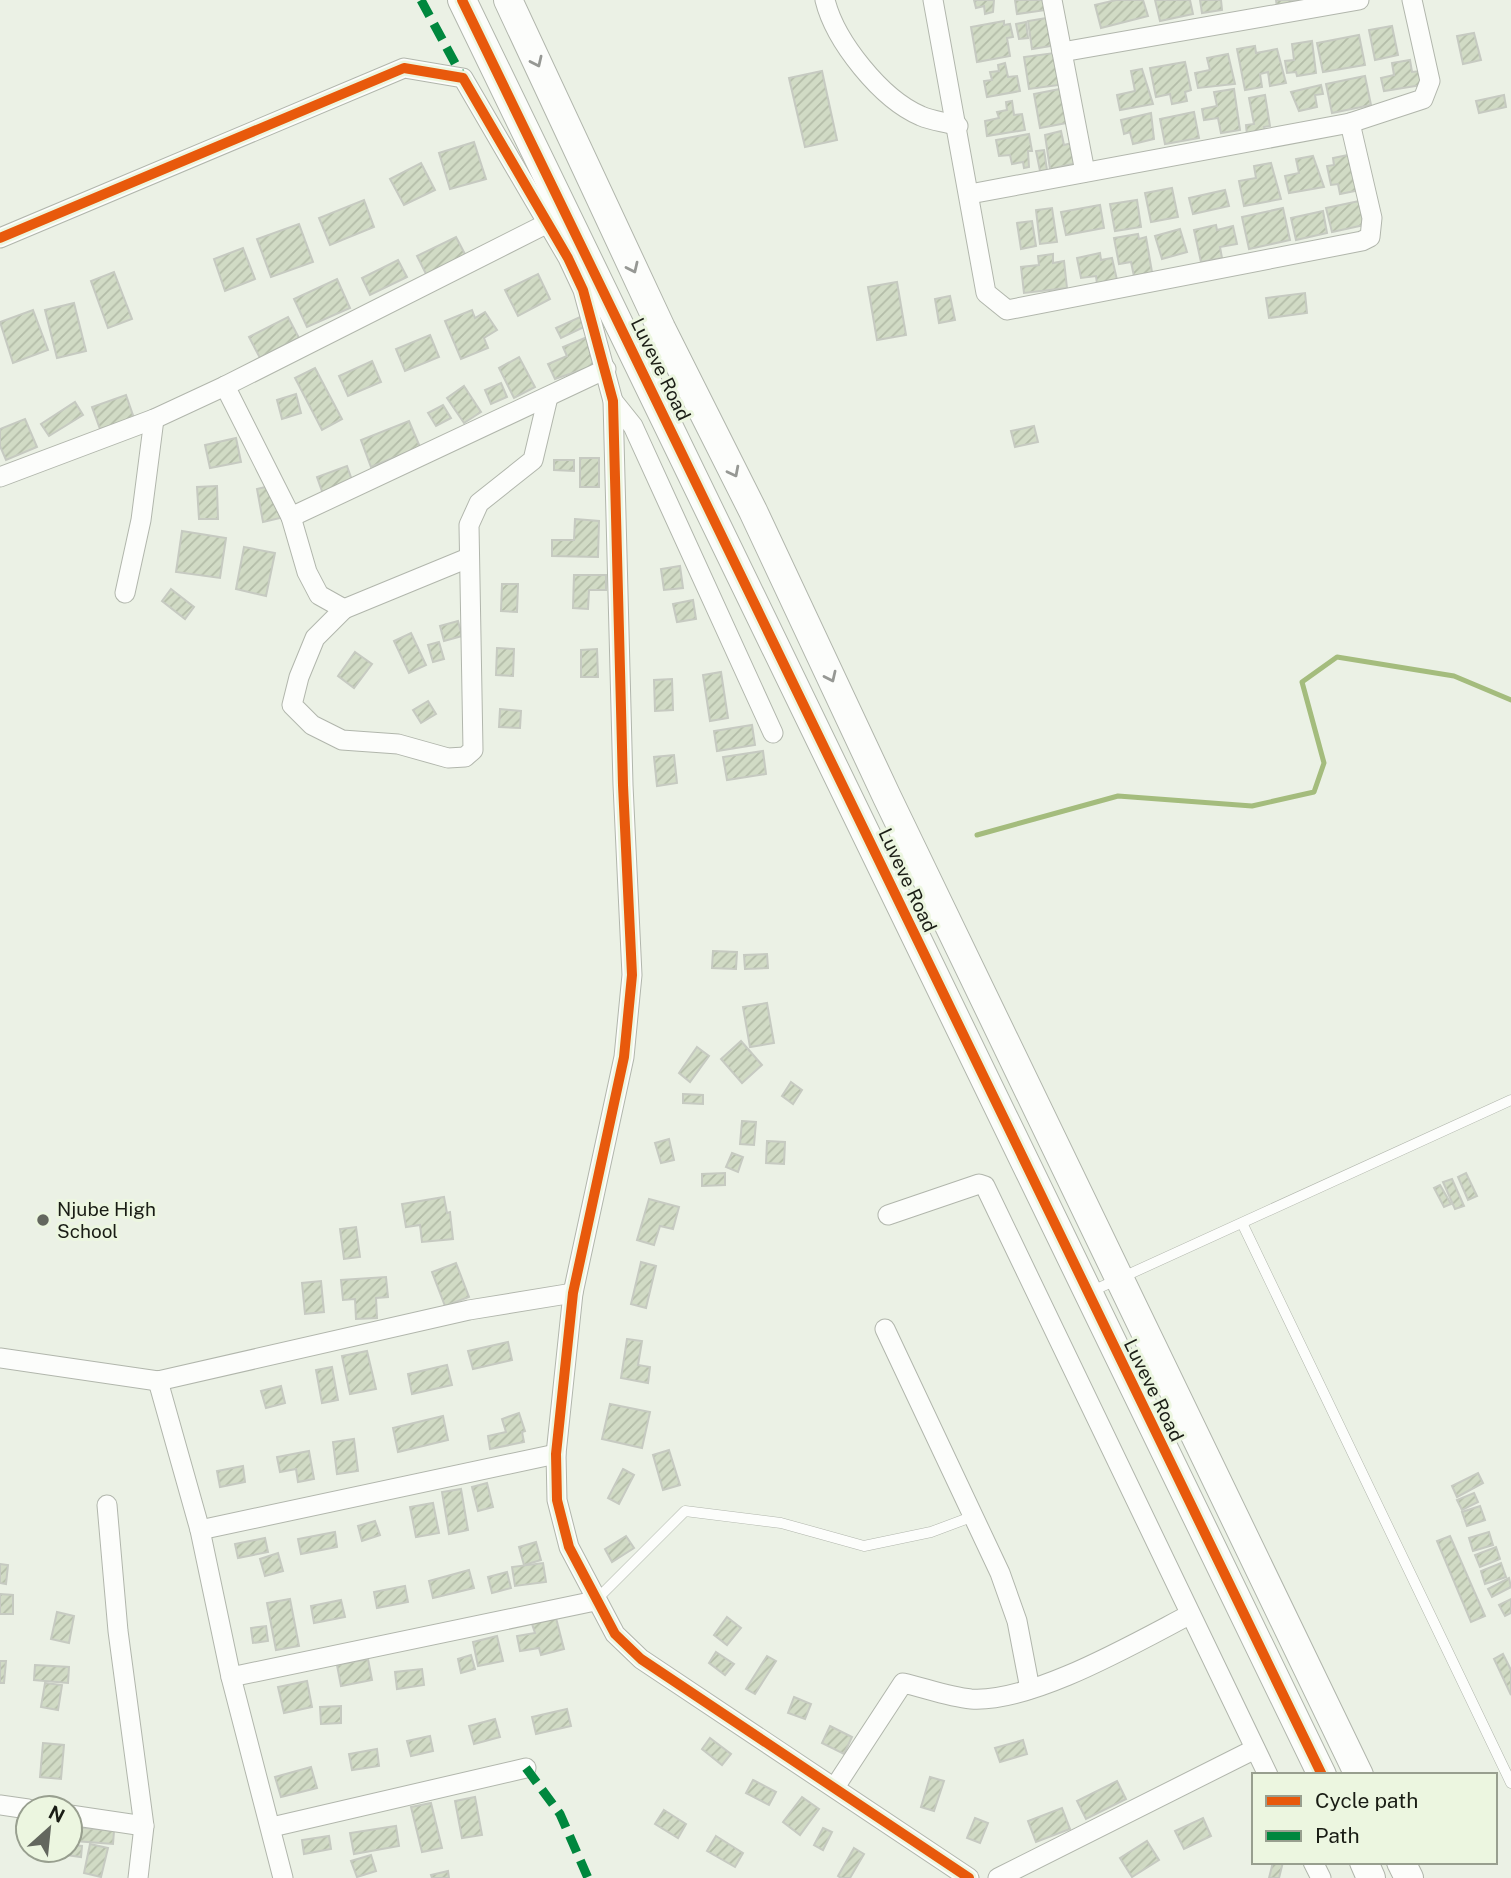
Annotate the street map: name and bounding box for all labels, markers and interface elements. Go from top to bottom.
one-way arrow [528,55,542,67]
one-way arrow [625,261,639,273]
street label: Luveve Road [627,314,695,424]
one-way arrow [725,465,739,477]
one-way arrow [823,670,837,683]
street label: Luveve Road [874,825,942,935]
place label: Njube High School [57,1198,156,1242]
marker: Njube High School [35,1212,51,1228]
street label: Luveve Road [1120,1335,1188,1445]
legend [1252,1773,1497,1864]
text: Cycle path [1315,1788,1418,1813]
north arrow [14,1794,84,1864]
text: N [45,1801,68,1827]
text: Path [1315,1823,1360,1848]

